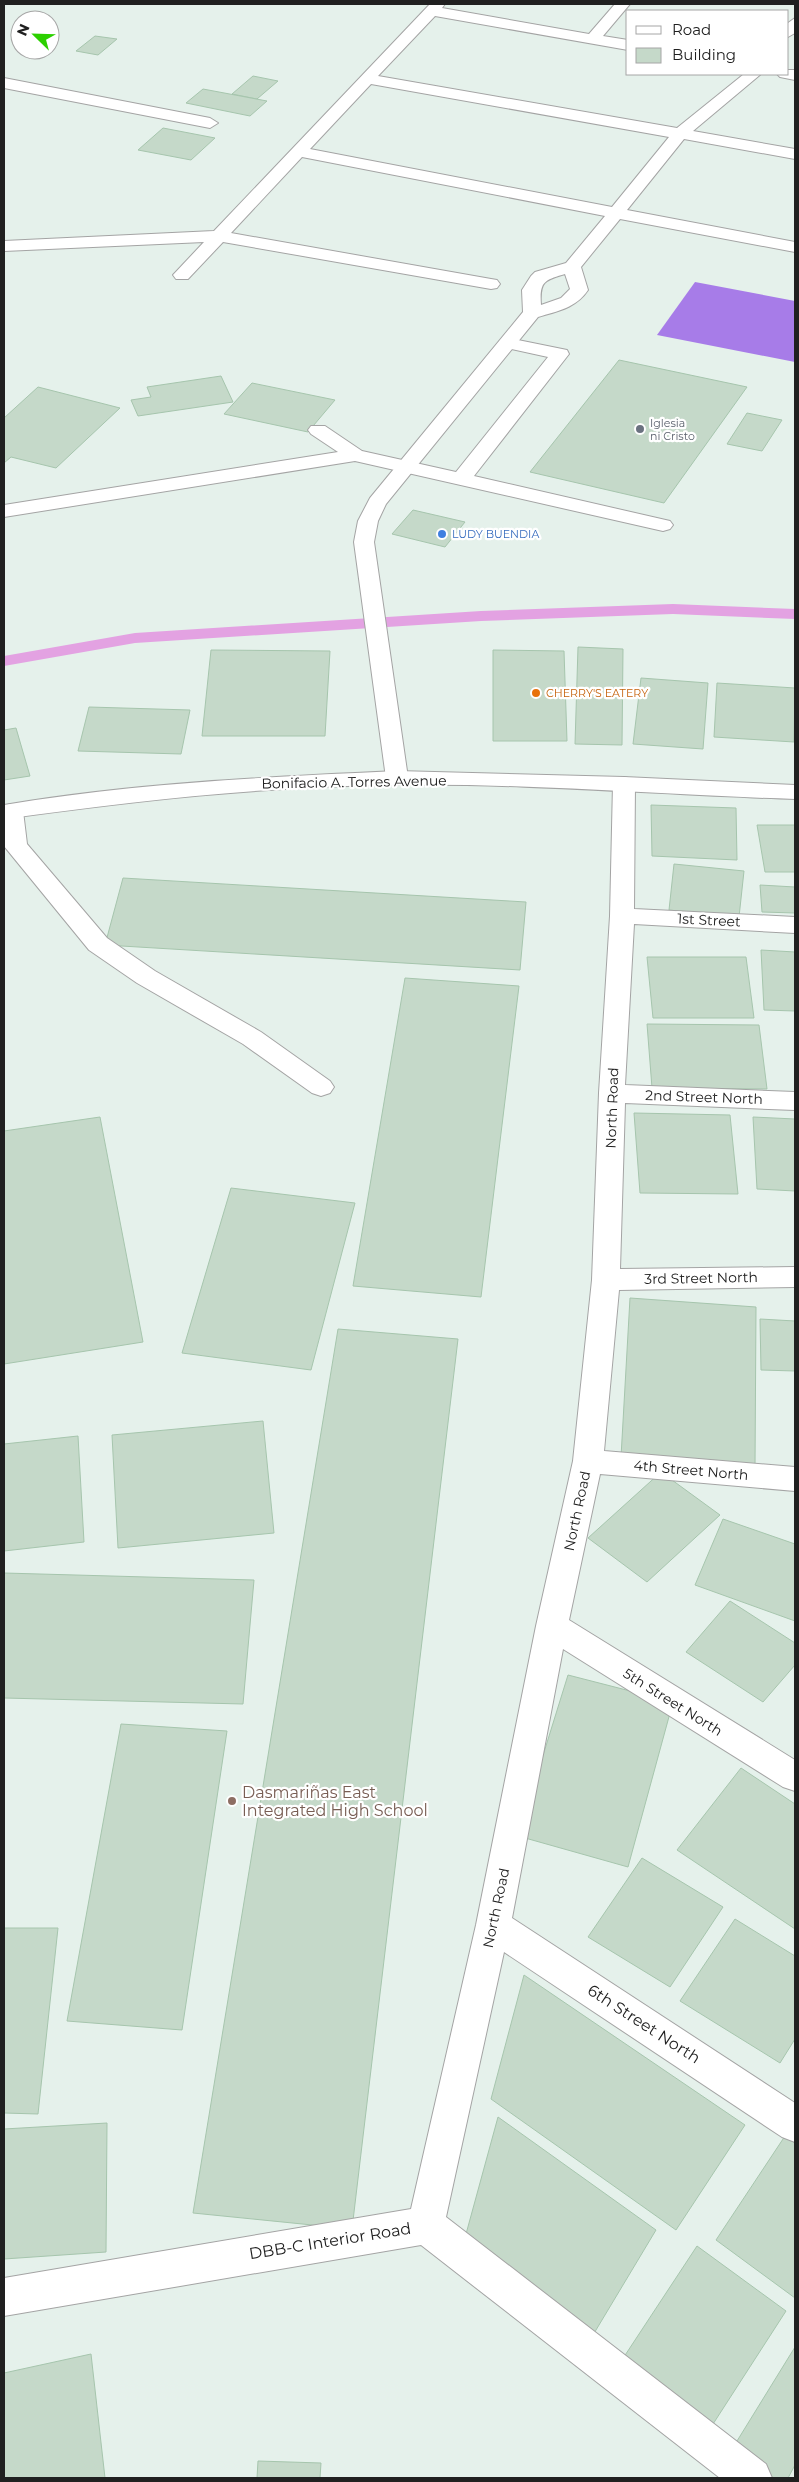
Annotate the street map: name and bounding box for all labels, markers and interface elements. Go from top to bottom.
north arrow [10,10,60,60]
legend [626,10,789,75]
text: Road [672,20,711,39]
text: N [13,21,34,39]
text: Building [672,45,736,64]
place label: Iglesia ni Cristo [650,416,695,443]
marker: Iglesia ni Cristo [634,423,646,435]
place label: LUDY BUENDIA [452,527,539,541]
marker: LUDY BUENDIA [436,528,448,540]
place label: CHERRY'S EATERY [546,686,648,700]
marker: CHERRY'S EATERY [530,687,542,699]
street label: Bonifacio A. Torres Avenue [261,771,447,793]
street label: 1st Street [677,909,742,931]
street label: North Road [602,1067,622,1149]
street label: 2nd Street North [645,1086,763,1108]
street label: 3rd Street North [644,1268,758,1288]
street label: 4th Street North [633,1456,749,1484]
street label: North Road [560,1469,594,1553]
street label: 5th Street North [620,1664,726,1740]
place label: Dasmariñas East Integrated High School [242,1783,428,1820]
marker: Dasmariñas East Integrated High School [226,1795,238,1807]
street label: North Road [479,1866,513,1950]
street label: 6th Street North [584,1980,704,2068]
street label: DBB-C Interior Road [248,2219,412,2263]

